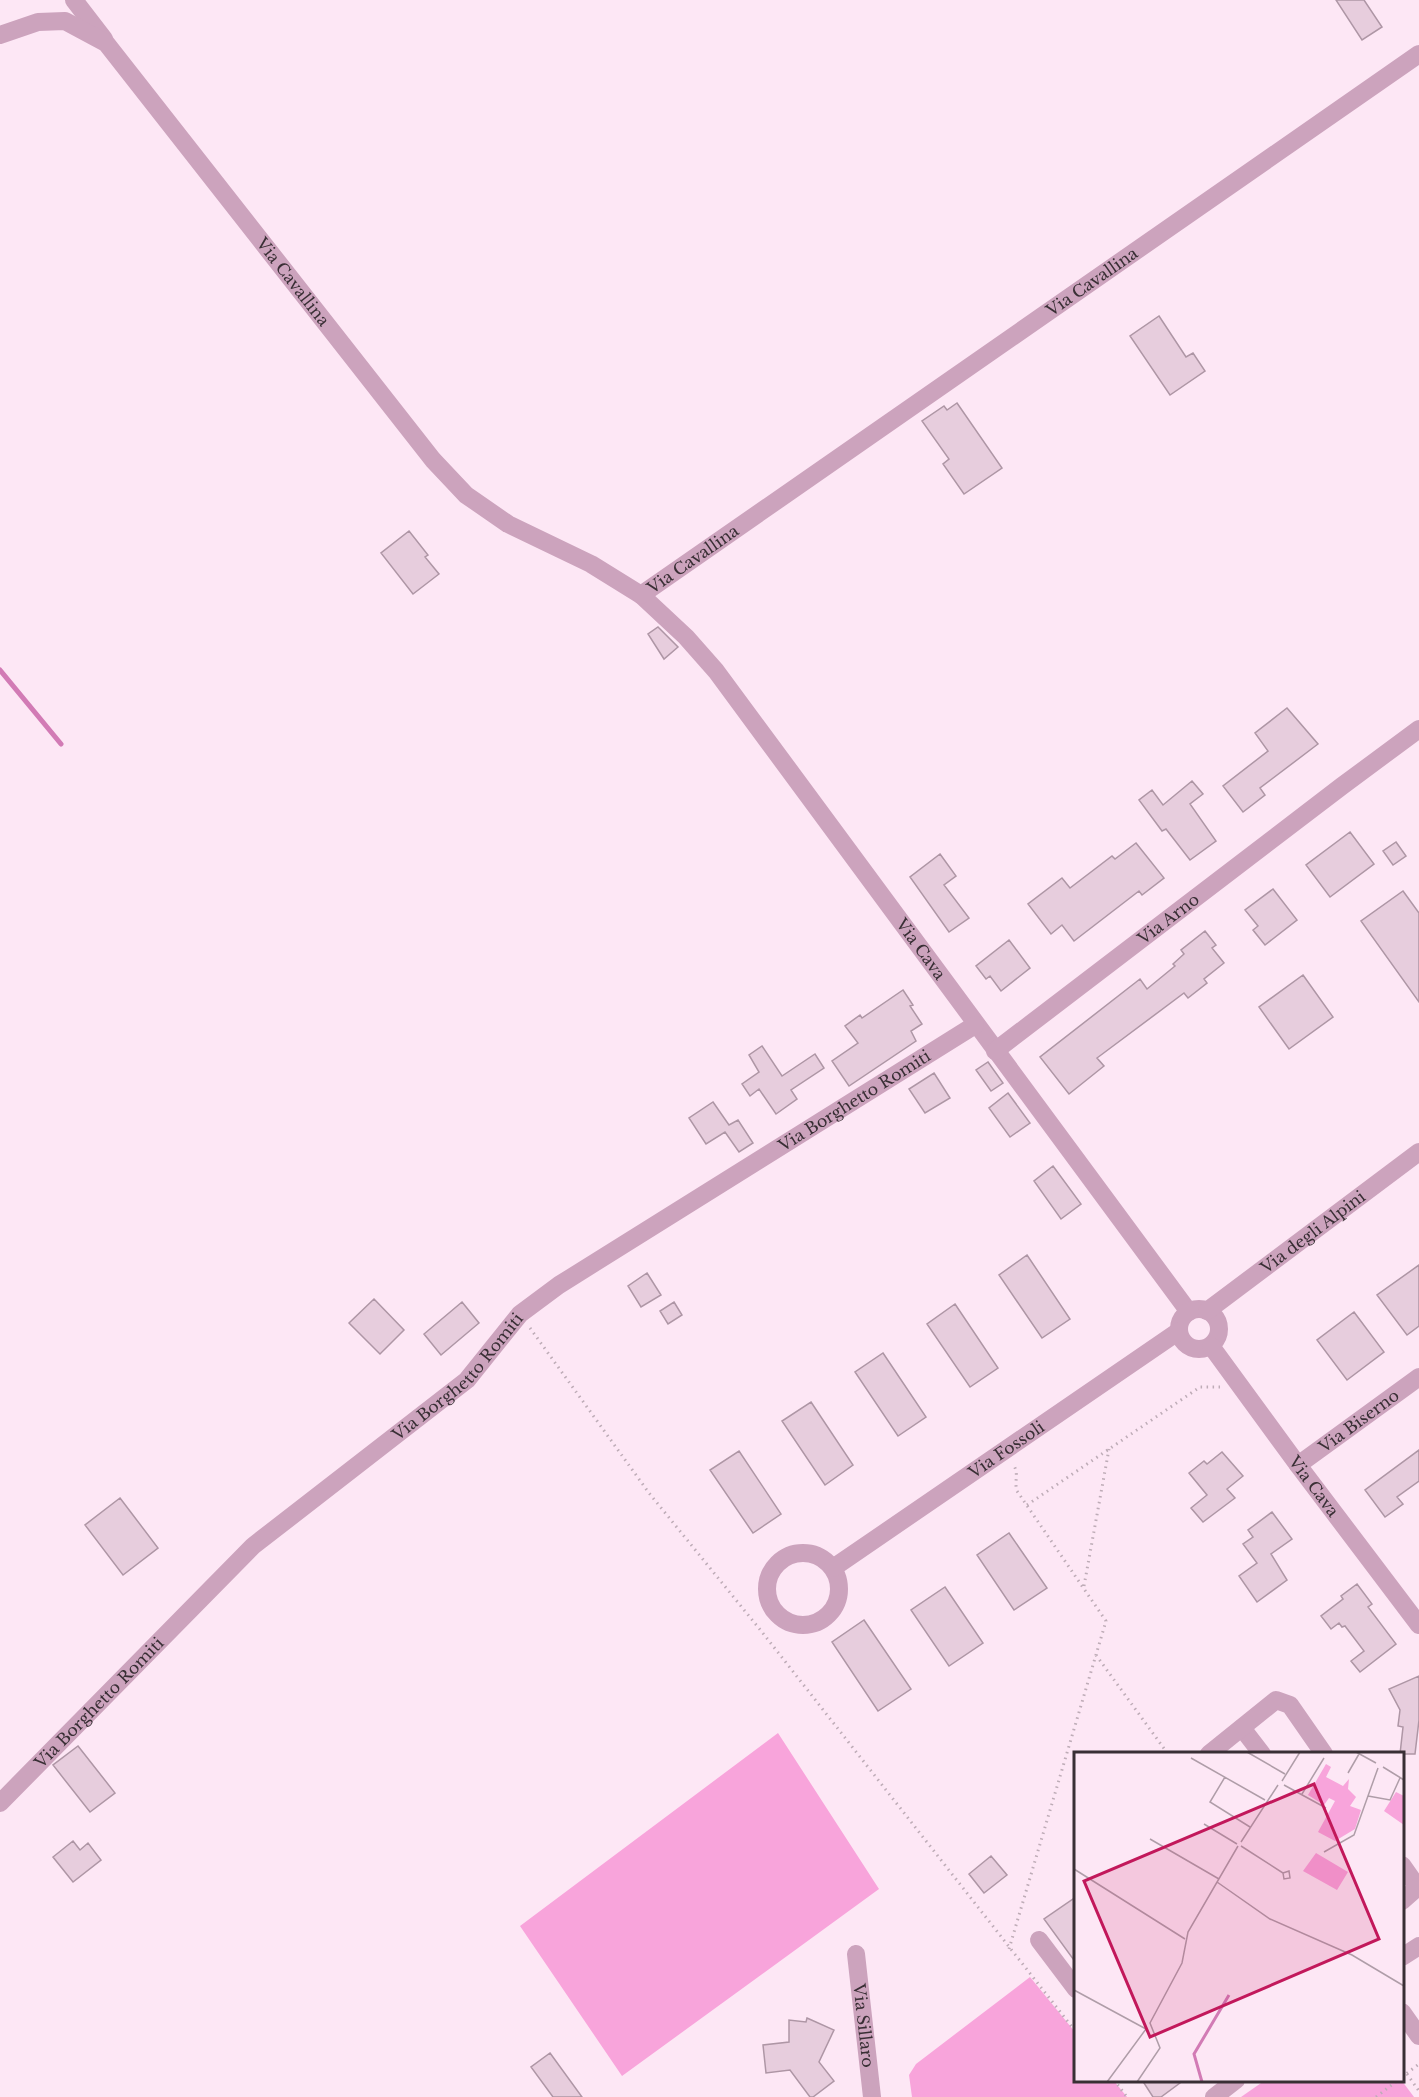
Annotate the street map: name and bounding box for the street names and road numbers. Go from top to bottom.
street label: Via Cavallina [252,233,334,330]
street label: Via Cavallina [1041,243,1141,321]
street label: Via Cavallina [642,520,742,598]
street label: Via Arno [1133,889,1203,949]
street label: Via Cava [891,914,950,984]
street label: Via Borghetto Romiti [774,1045,935,1156]
street label: Via degli Alpini [1255,1186,1369,1278]
street label: Via Borghetto Romiti [387,1308,527,1445]
street label: Via Biserno [1314,1385,1403,1457]
street label: Via Fossoli [964,1416,1048,1483]
street label: Via Cava [1284,1451,1344,1521]
street label: Via Borghetto Romiti [29,1633,168,1773]
street label: Via Sillaro [849,1982,879,2068]

